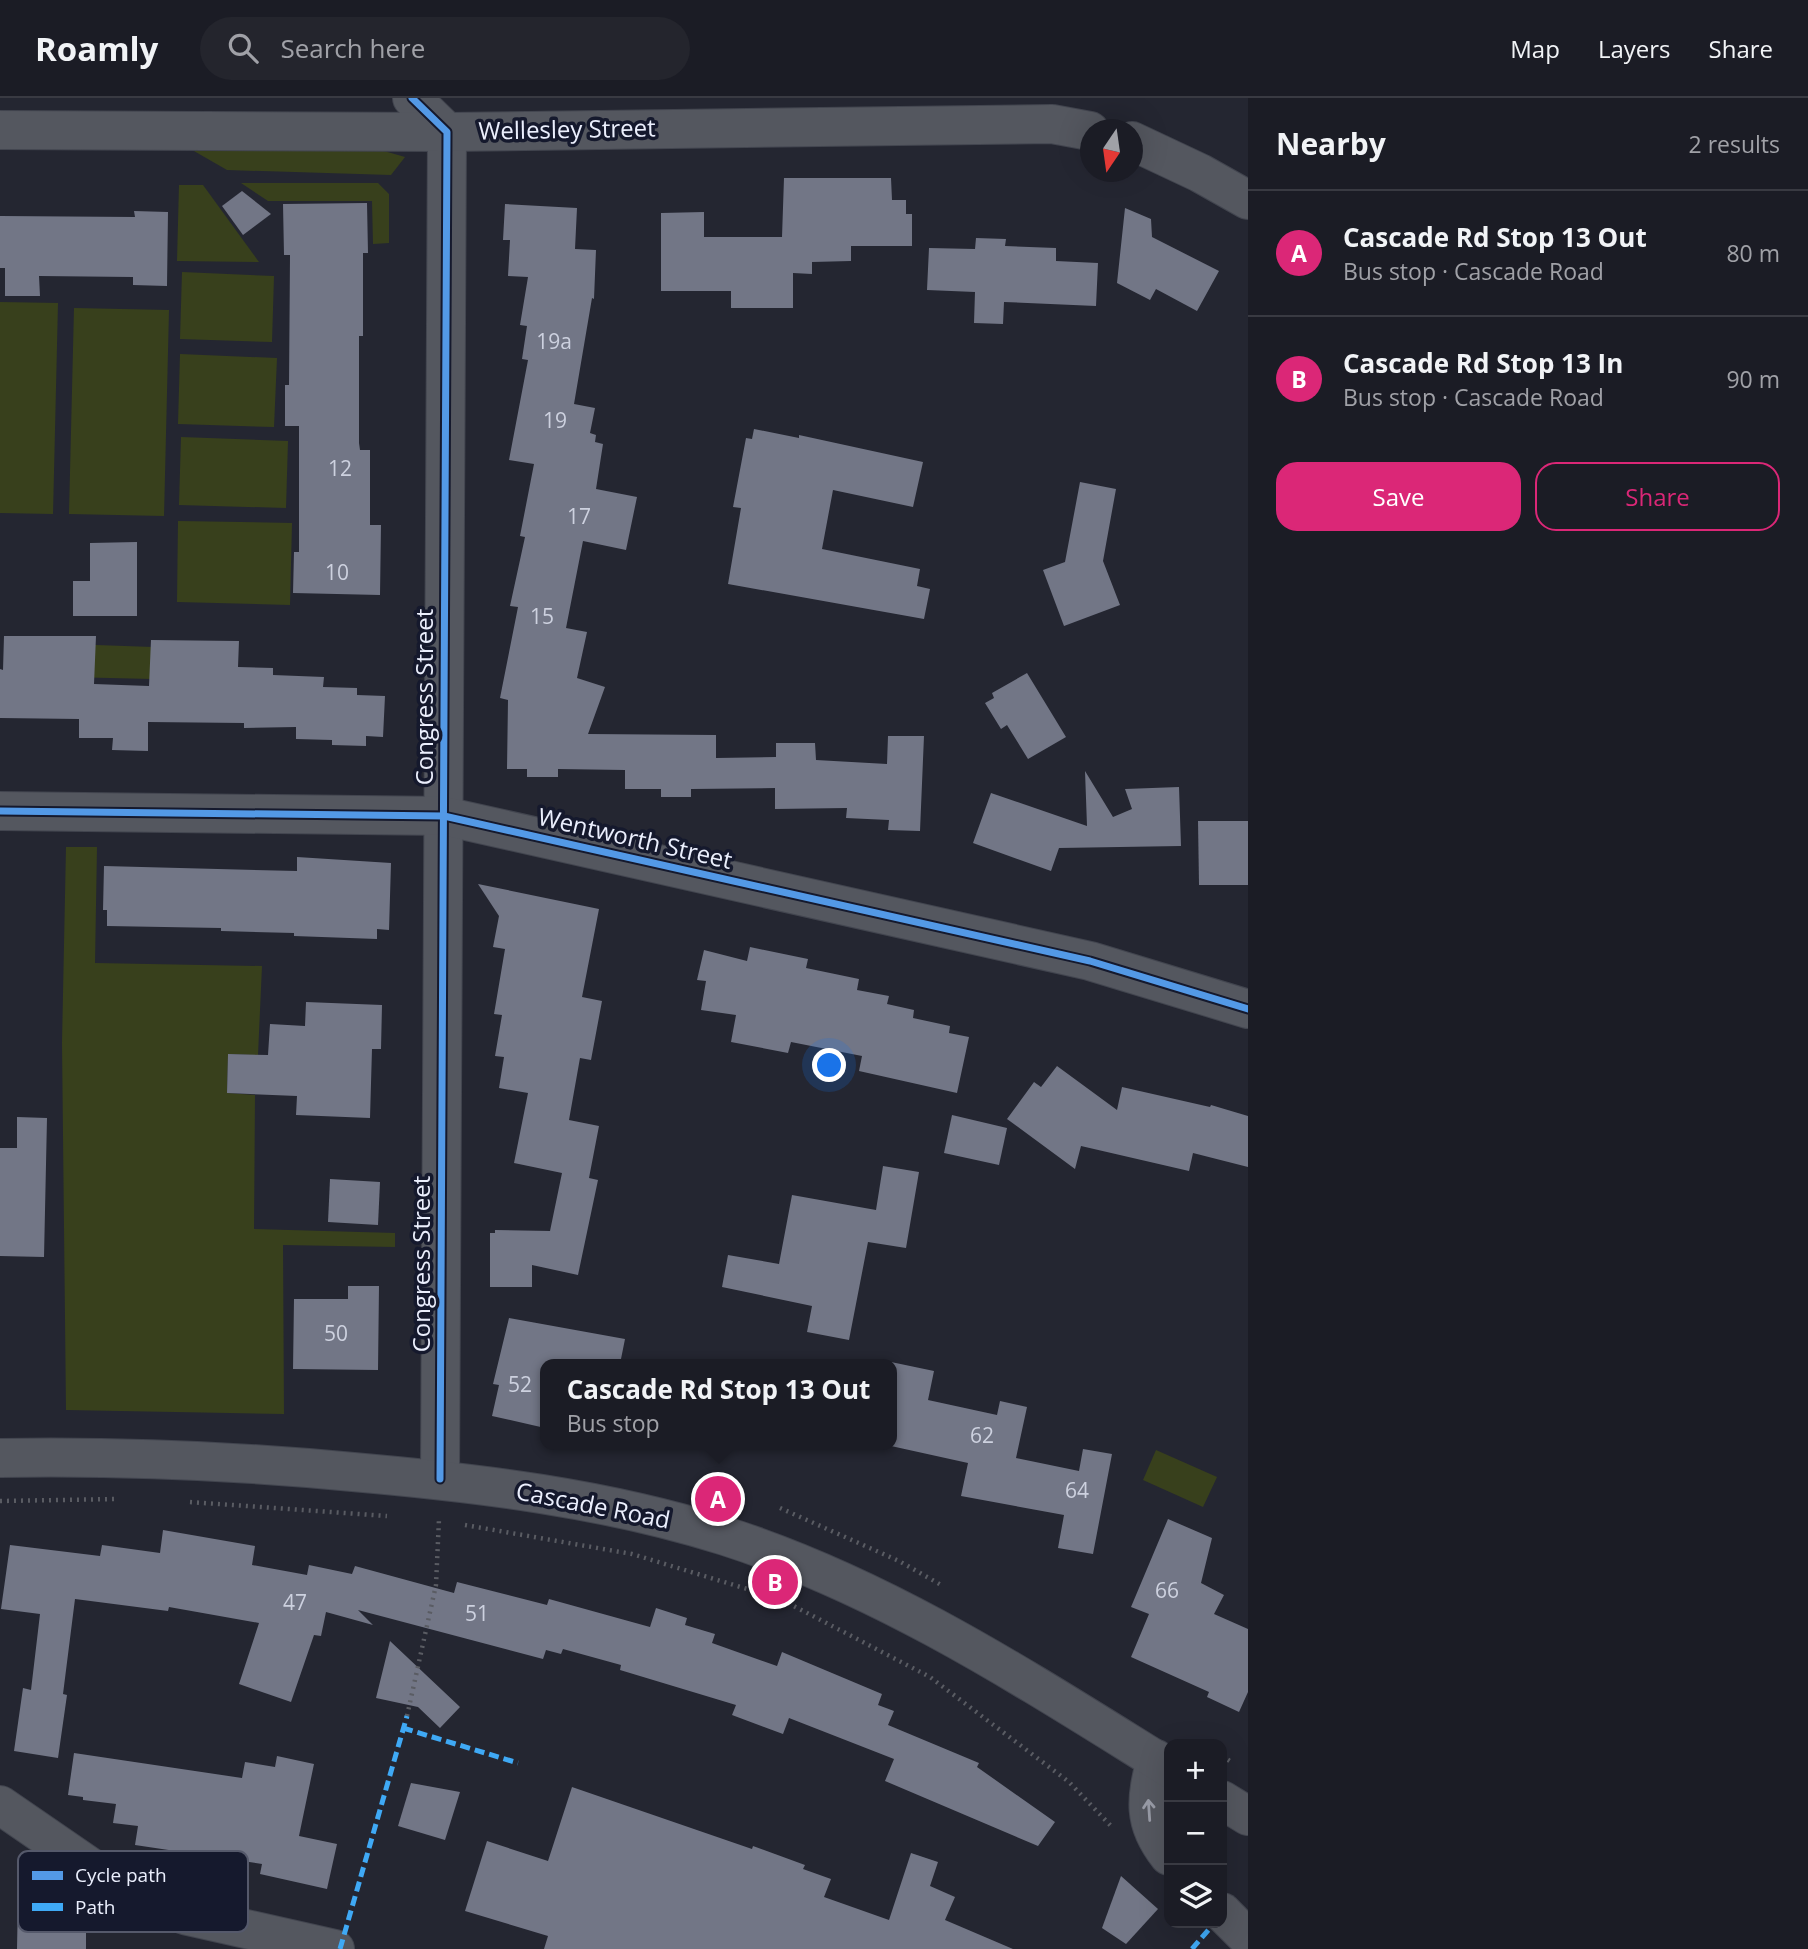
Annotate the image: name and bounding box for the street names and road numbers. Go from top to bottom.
street label: Wellesley Street [478,110,656,147]
street label: Congress Street [407,609,440,785]
street label: Wentworth Street [535,799,736,876]
street label: Congress Street [404,1176,437,1352]
street label: Cascade Road [513,1473,673,1536]

